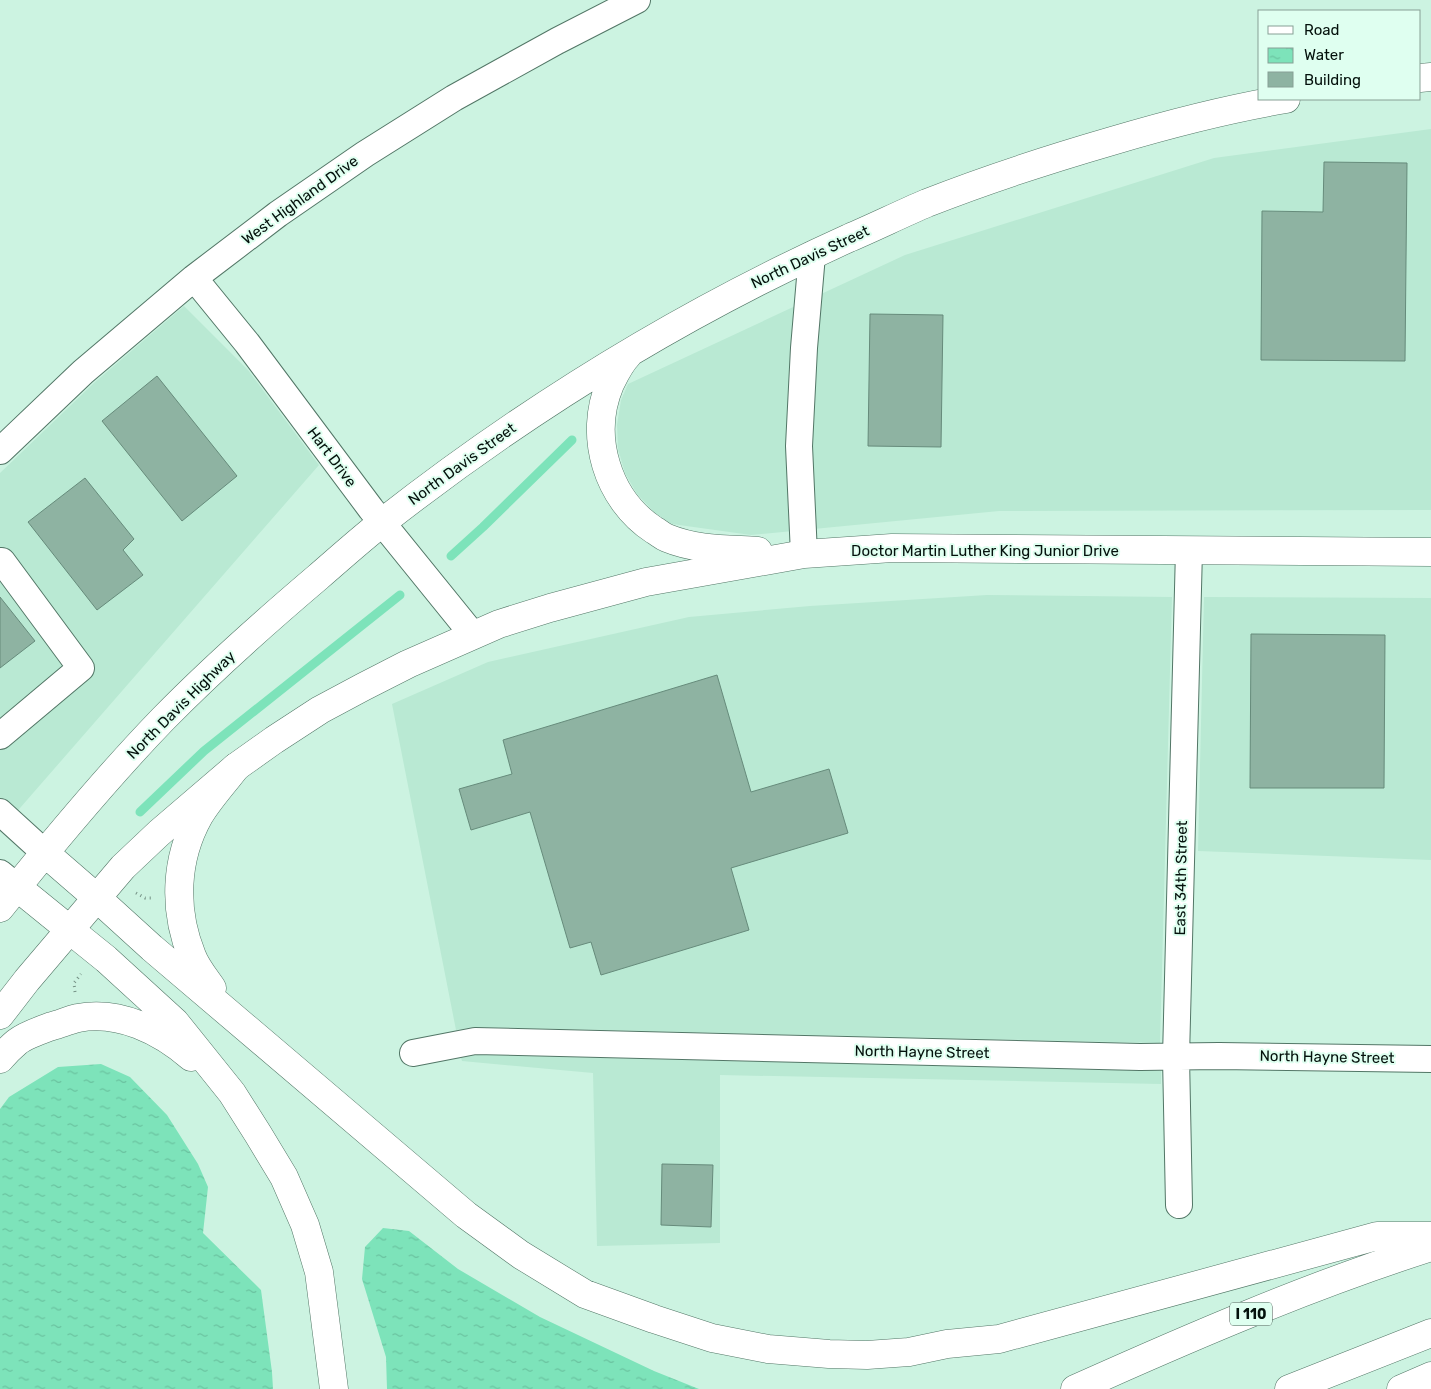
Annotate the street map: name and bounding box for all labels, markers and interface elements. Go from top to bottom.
legend [1258,10,1421,100]
text: Road [1304,21,1340,39]
text: Water [1304,46,1344,64]
text: Building [1304,71,1361,89]
street label: West Highland Drive [238,152,362,248]
street label: North Davis Street [748,222,872,292]
street label: North Davis Street [405,419,519,509]
street label: Hart Drive [304,424,360,490]
street label: Doctor Martin Luther King Junior Drive [851,542,1119,560]
street label: North Davis Highway [123,647,239,763]
street label: East 34th Street [1171,820,1191,936]
street label: North Hayne Street [854,1042,990,1062]
street label: North Hayne Street [1259,1047,1395,1067]
road number: I 110 [1230,1302,1272,1326]

